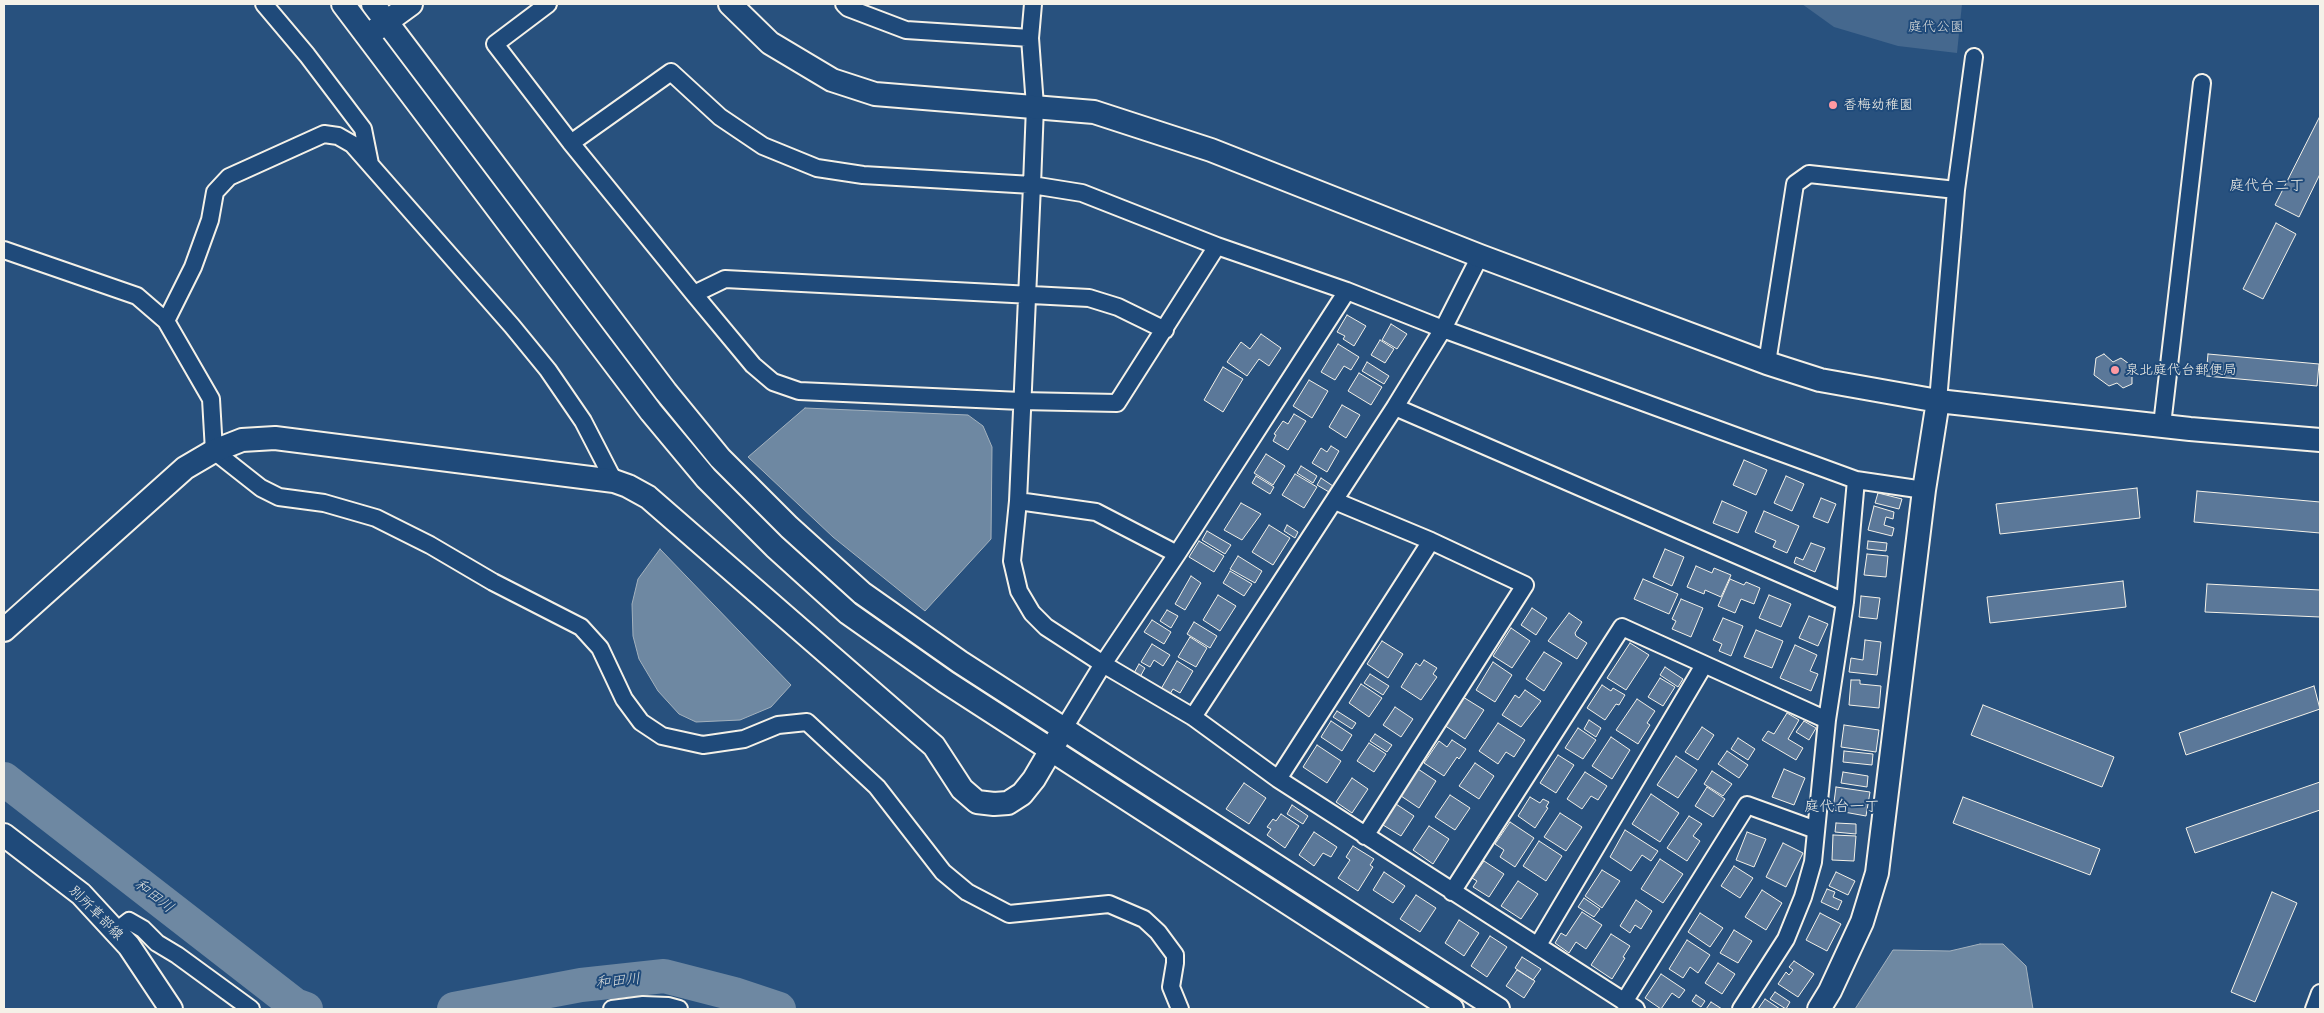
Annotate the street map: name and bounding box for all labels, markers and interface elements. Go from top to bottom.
park label: 庭代公園 [1908,19,1964,35]
place label: 香梅幼稚園 [1843,97,1913,113]
marker: 香梅幼稚園 [1827,99,1839,111]
district label: 庭代台二丁 [2230,177,2304,195]
place label: 泉北庭代台郵便局 [2125,362,2237,378]
marker: 泉北庭代台郵便局 [2109,364,2121,376]
district label: 庭代台一丁 [1805,798,1879,816]
water label: 和田川 [131,875,177,917]
street label: 別所草部線 [65,882,127,944]
water label: 和田川 [595,970,641,992]

